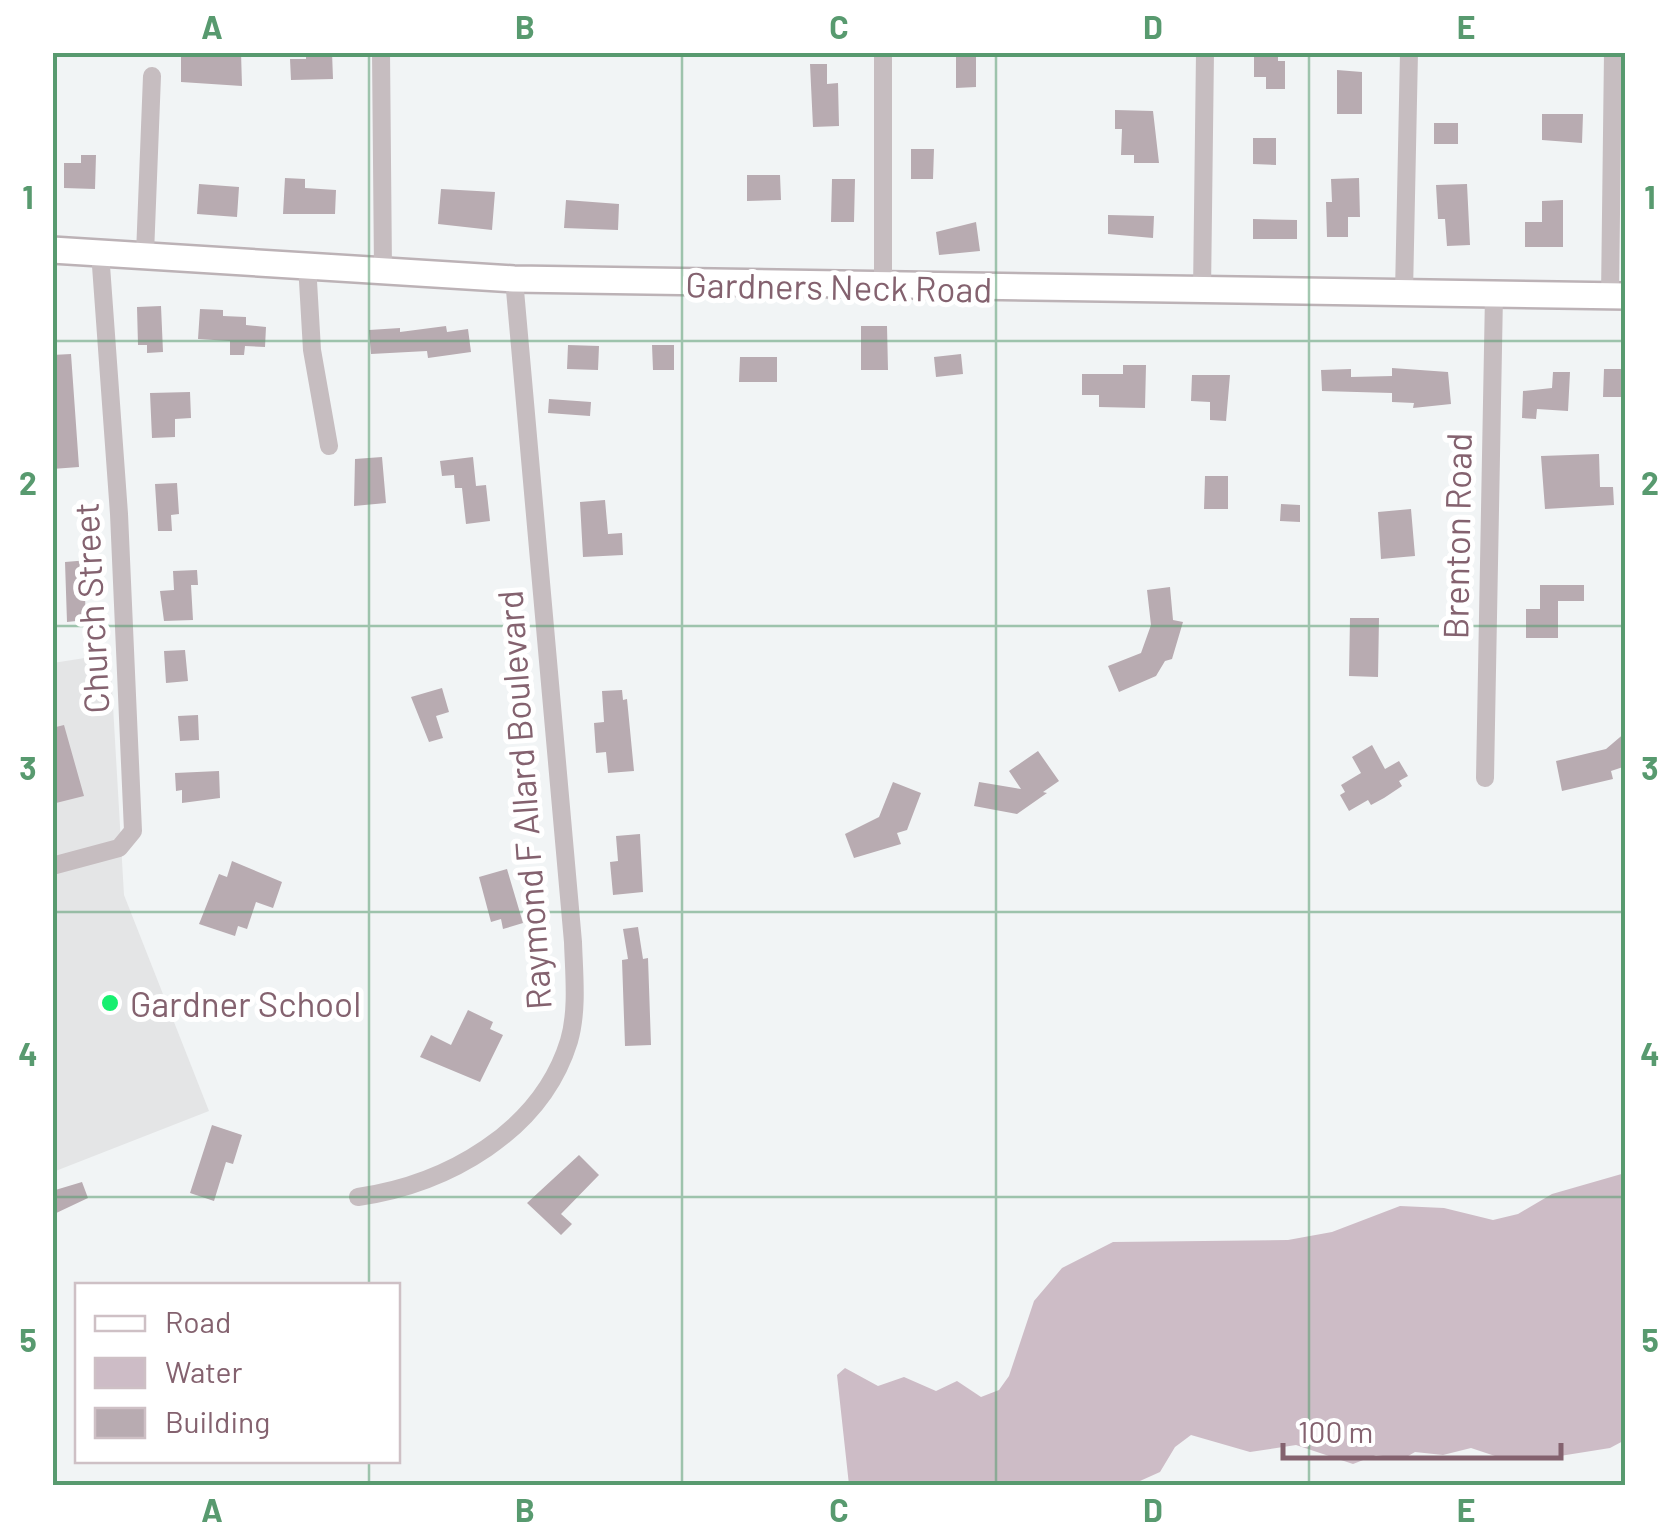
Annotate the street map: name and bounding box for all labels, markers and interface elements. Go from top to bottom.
text: A [201,7,223,45]
text: B [515,7,535,45]
text: C [829,7,849,45]
text: D [1143,7,1163,45]
text: E [1457,7,1475,45]
text: 1 [22,177,34,215]
text: 1 [1644,177,1656,215]
street label: Gardners Neck Road [685,262,993,310]
street label: Brenton Road [1433,432,1479,640]
text: 2 [19,463,37,501]
text: 2 [1641,463,1659,501]
street label: Church Street [64,502,116,714]
street label: Raymond F Allard Boulevard [487,589,559,1011]
text: 3 [19,748,37,786]
text: 3 [1641,748,1659,786]
place label: Gardner School [130,982,361,1024]
marker: Gardner School [99,992,121,1014]
text: 4 [18,1034,38,1072]
text: 4 [1640,1034,1660,1072]
legend [75,1283,400,1463]
text: Road [165,1303,231,1339]
text: 5 [19,1320,37,1358]
text: 5 [1641,1320,1659,1358]
text: Water [165,1353,243,1389]
scale bar [1283,1398,1560,1460]
text: Building [165,1403,270,1439]
text: 100 m [1298,1413,1373,1449]
text: A [201,1490,223,1528]
text: B [515,1490,535,1528]
text: C [829,1490,849,1528]
text: D [1143,1490,1163,1528]
text: E [1457,1490,1475,1528]

